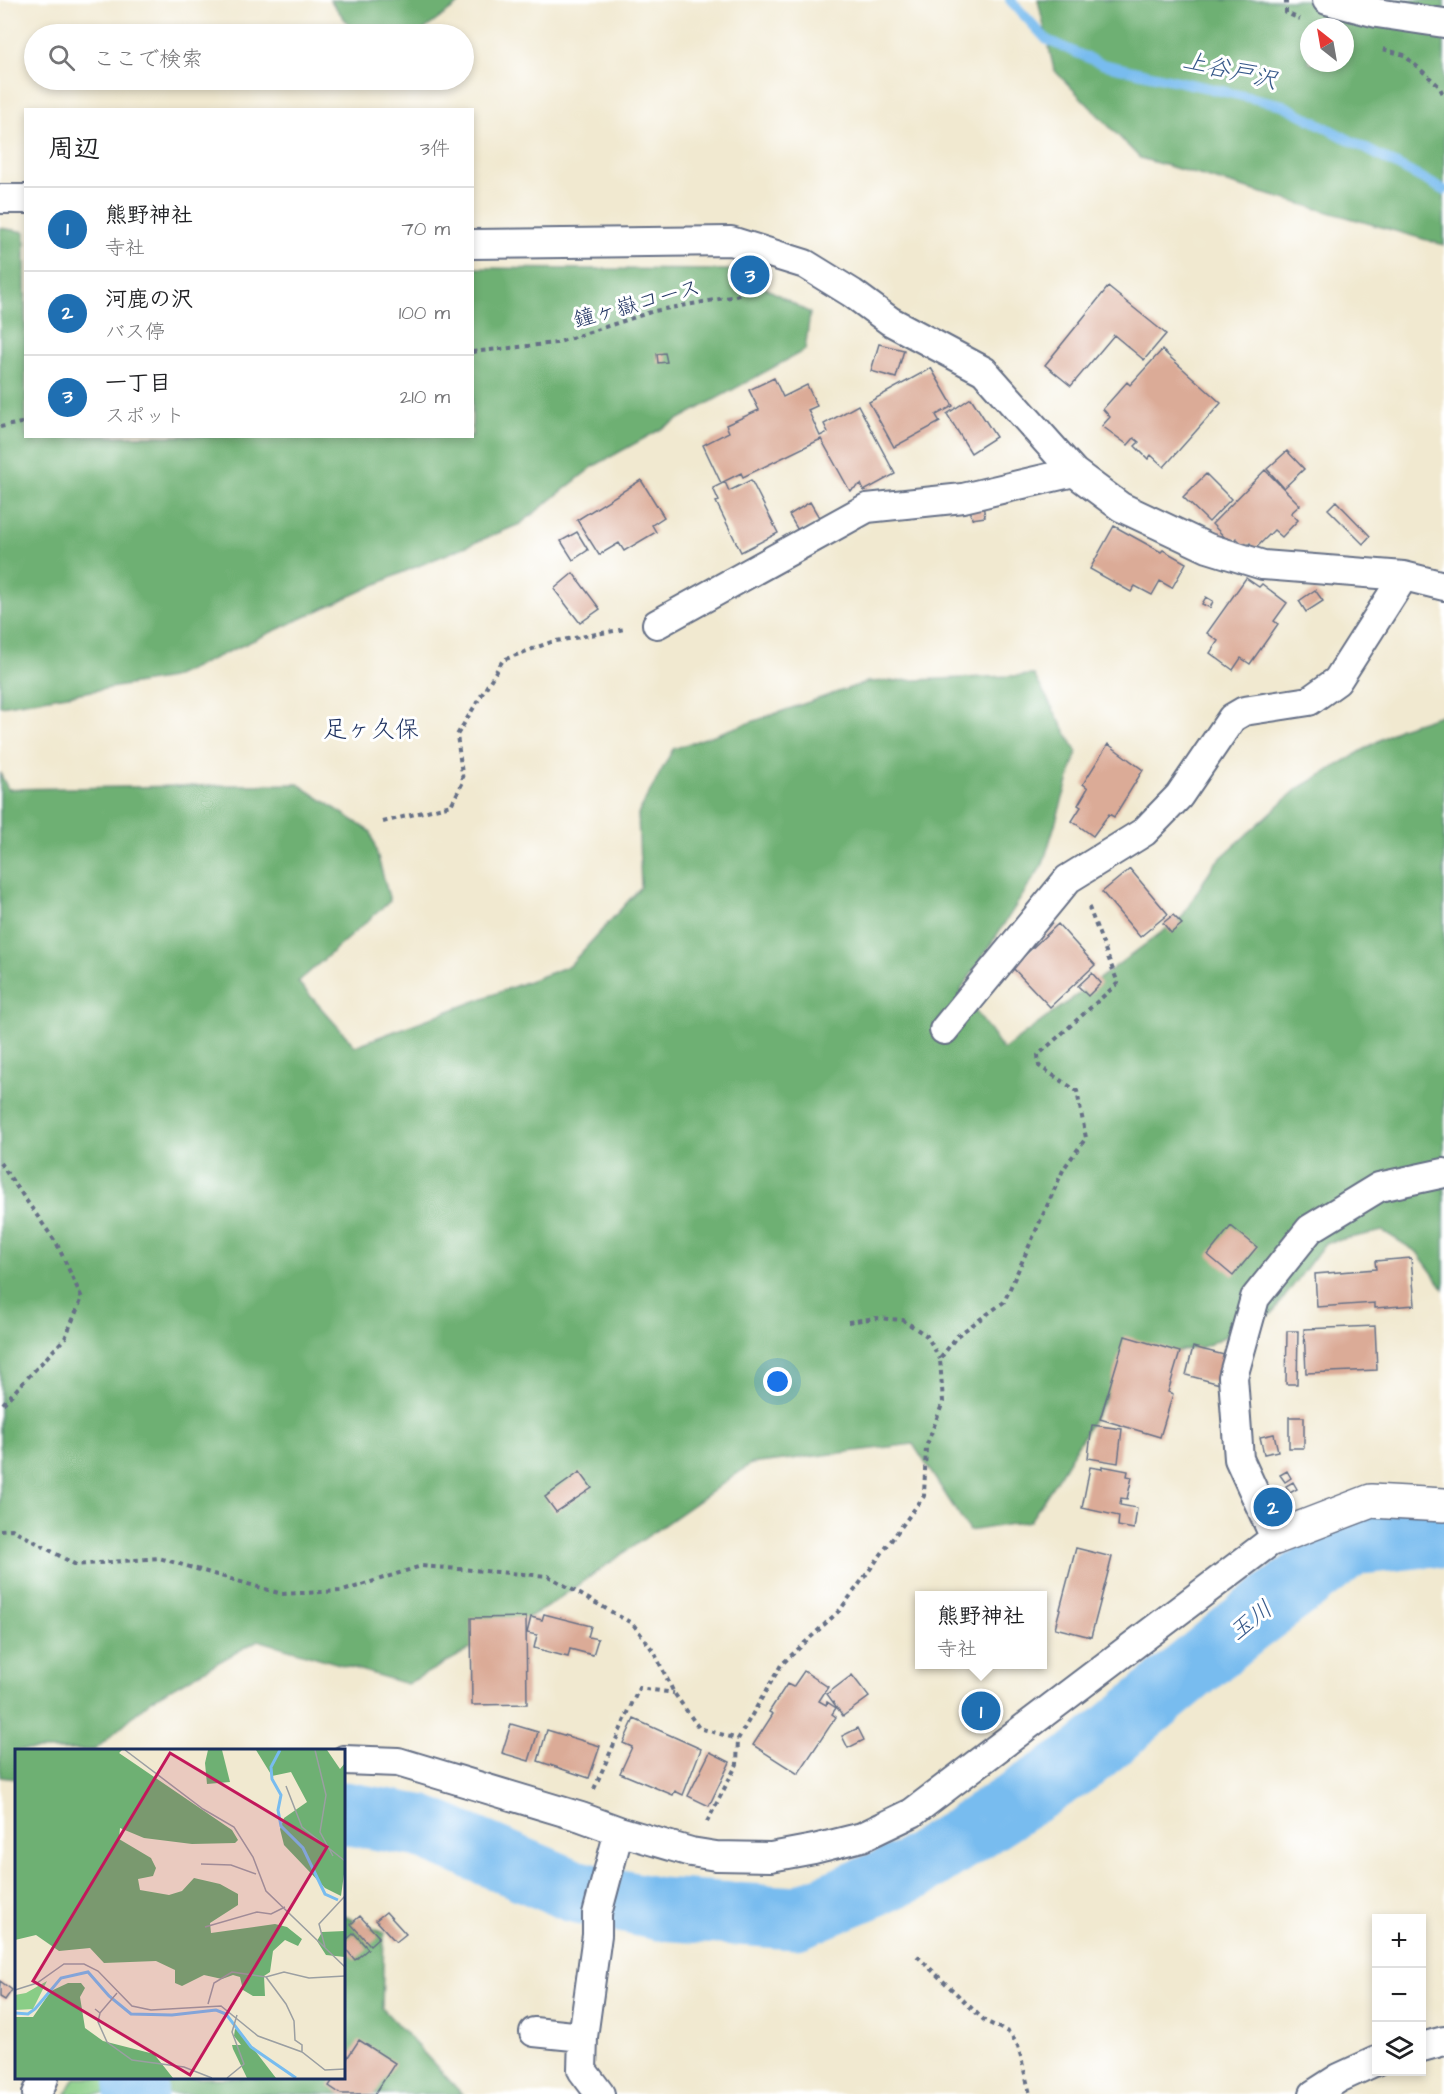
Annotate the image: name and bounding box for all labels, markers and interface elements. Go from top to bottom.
north arrow [1300,18,1354,72]
search box [24,24,474,90]
icon: search [45,41,78,74]
text: ここで検索 [93,44,203,75]
water label: 上谷戸沢 [1179,44,1282,99]
text: 周辺 [48,131,100,167]
text: 3件 [420,135,450,163]
text: 熊野神社 [105,200,193,231]
text: 1 [66,215,69,243]
text: 70 m [402,215,450,243]
text: 寺社 [105,234,145,262]
pin: 3 [730,252,770,298]
street label: 鐘ヶ嶽コース [570,272,704,336]
text: 河鹿の沢 [105,284,193,315]
text: 2 [62,299,73,327]
text: 100 m [399,299,450,327]
text: バス停 [105,318,165,346]
text: 一丁目 [105,368,171,399]
text: 3 [62,383,73,411]
text: 210 m [400,383,450,411]
text: スポット [105,402,185,430]
district label: 足ヶ久保 [323,713,419,747]
your location [763,1367,792,1396]
pin: 2 [1254,1484,1292,1530]
popup [915,1591,1047,1669]
water label: 玉川 [1222,1593,1280,1649]
text: 熊野神社 [937,1601,1025,1632]
text: 寺社 [937,1635,977,1663]
pin: 1 [962,1688,1000,1734]
inset map [15,1749,345,2079]
map controls [1372,1914,1426,2076]
button: + [1372,1914,1426,1968]
button: − [1372,1968,1426,2022]
button: layers [1372,2022,1426,2076]

